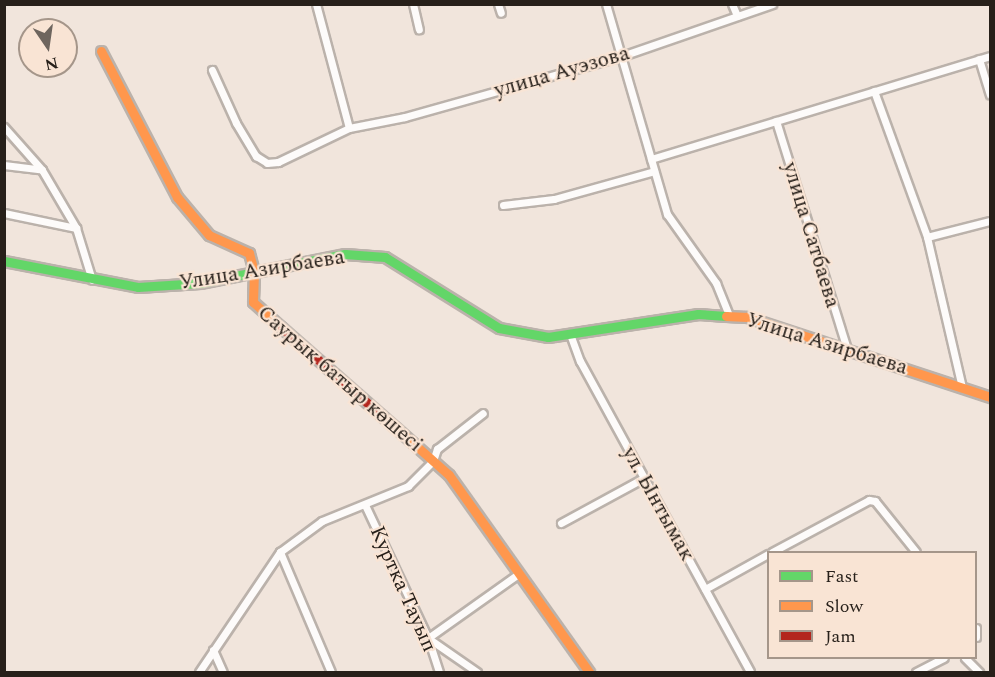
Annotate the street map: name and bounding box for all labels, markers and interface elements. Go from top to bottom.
north arrow [18,18,78,78]
street label: улица Ауэзова [491,41,633,103]
text: N [43,50,61,77]
street label: улица Сатбаева [777,159,845,311]
street label: Улица Азирбаева [177,244,347,296]
street label: Саурық батыр көшесі [252,300,428,458]
street label: Улица Азирбаева [743,307,911,381]
street label: ул. Ынтымак [616,442,700,566]
street label: Куртка Тауып [364,522,442,656]
legend [767,551,977,659]
text: Fast [825,563,858,590]
text: Slow [825,593,863,620]
text: Jam [825,623,856,650]

